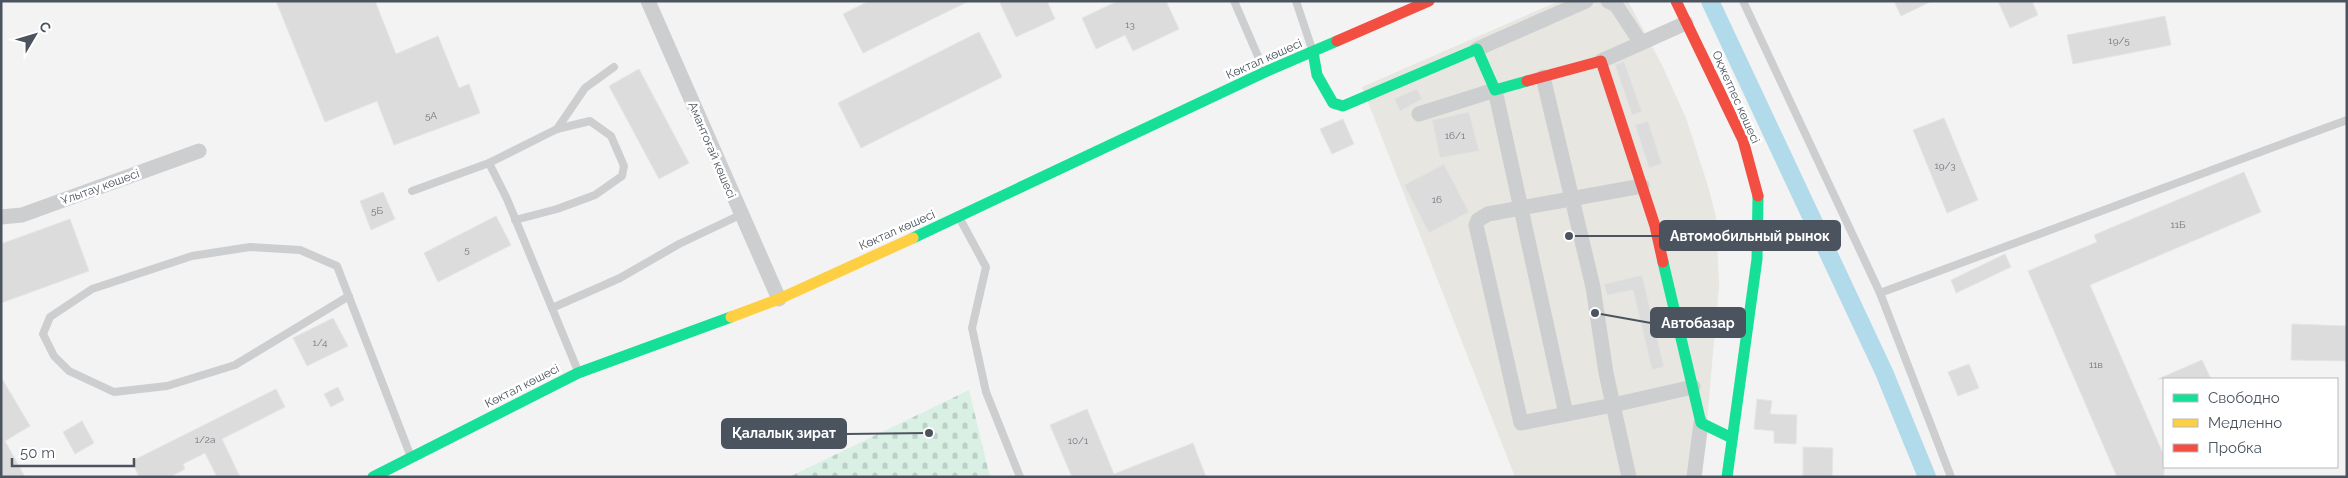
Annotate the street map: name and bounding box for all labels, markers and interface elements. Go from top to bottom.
north arrow [10,10,60,60]
text: С [36,18,55,36]
house number: 13 [1125,19,1135,30]
house number: 19/5 [2108,35,2130,46]
street label: Көктал көшесі [1224,36,1304,82]
street label: Оқжетпес көшесі [1709,48,1763,146]
street label: Амантоғай көшесі [685,100,739,200]
house number: 5А [425,110,437,121]
house number: 16/1 [1445,130,1466,141]
house number: 19/3 [1934,160,1956,171]
street label: Ұлытау көшесі [59,166,141,208]
house number: 16 [1432,194,1442,205]
house number: 5Б [371,205,383,216]
street label: Көктал көшесі [857,207,937,253]
house number: 11Б [2170,219,2186,230]
callout: Автомобильный рынок [1660,221,1840,250]
text: Автомобильный рынок [1670,228,1830,244]
house number: 5 [464,244,470,255]
callout: Автобазар [1651,308,1745,337]
text: Автобазар [1661,315,1735,331]
house number: 1/4 [313,337,328,348]
house number: 11в [2089,359,2103,370]
street label: Көктал көшесі [482,361,562,411]
legend [2163,378,2338,468]
text: Свободно [2208,389,2280,407]
text: Медленно [2208,414,2282,432]
callout: Қалалық зират [722,419,846,448]
text: Қалалық зират [732,425,836,441]
house number: 1/2а [195,434,215,445]
house number: 10/1 [1068,435,1089,446]
scale bar [12,436,135,468]
text: Пробка [2208,439,2262,457]
text: 50 m [20,444,55,462]

